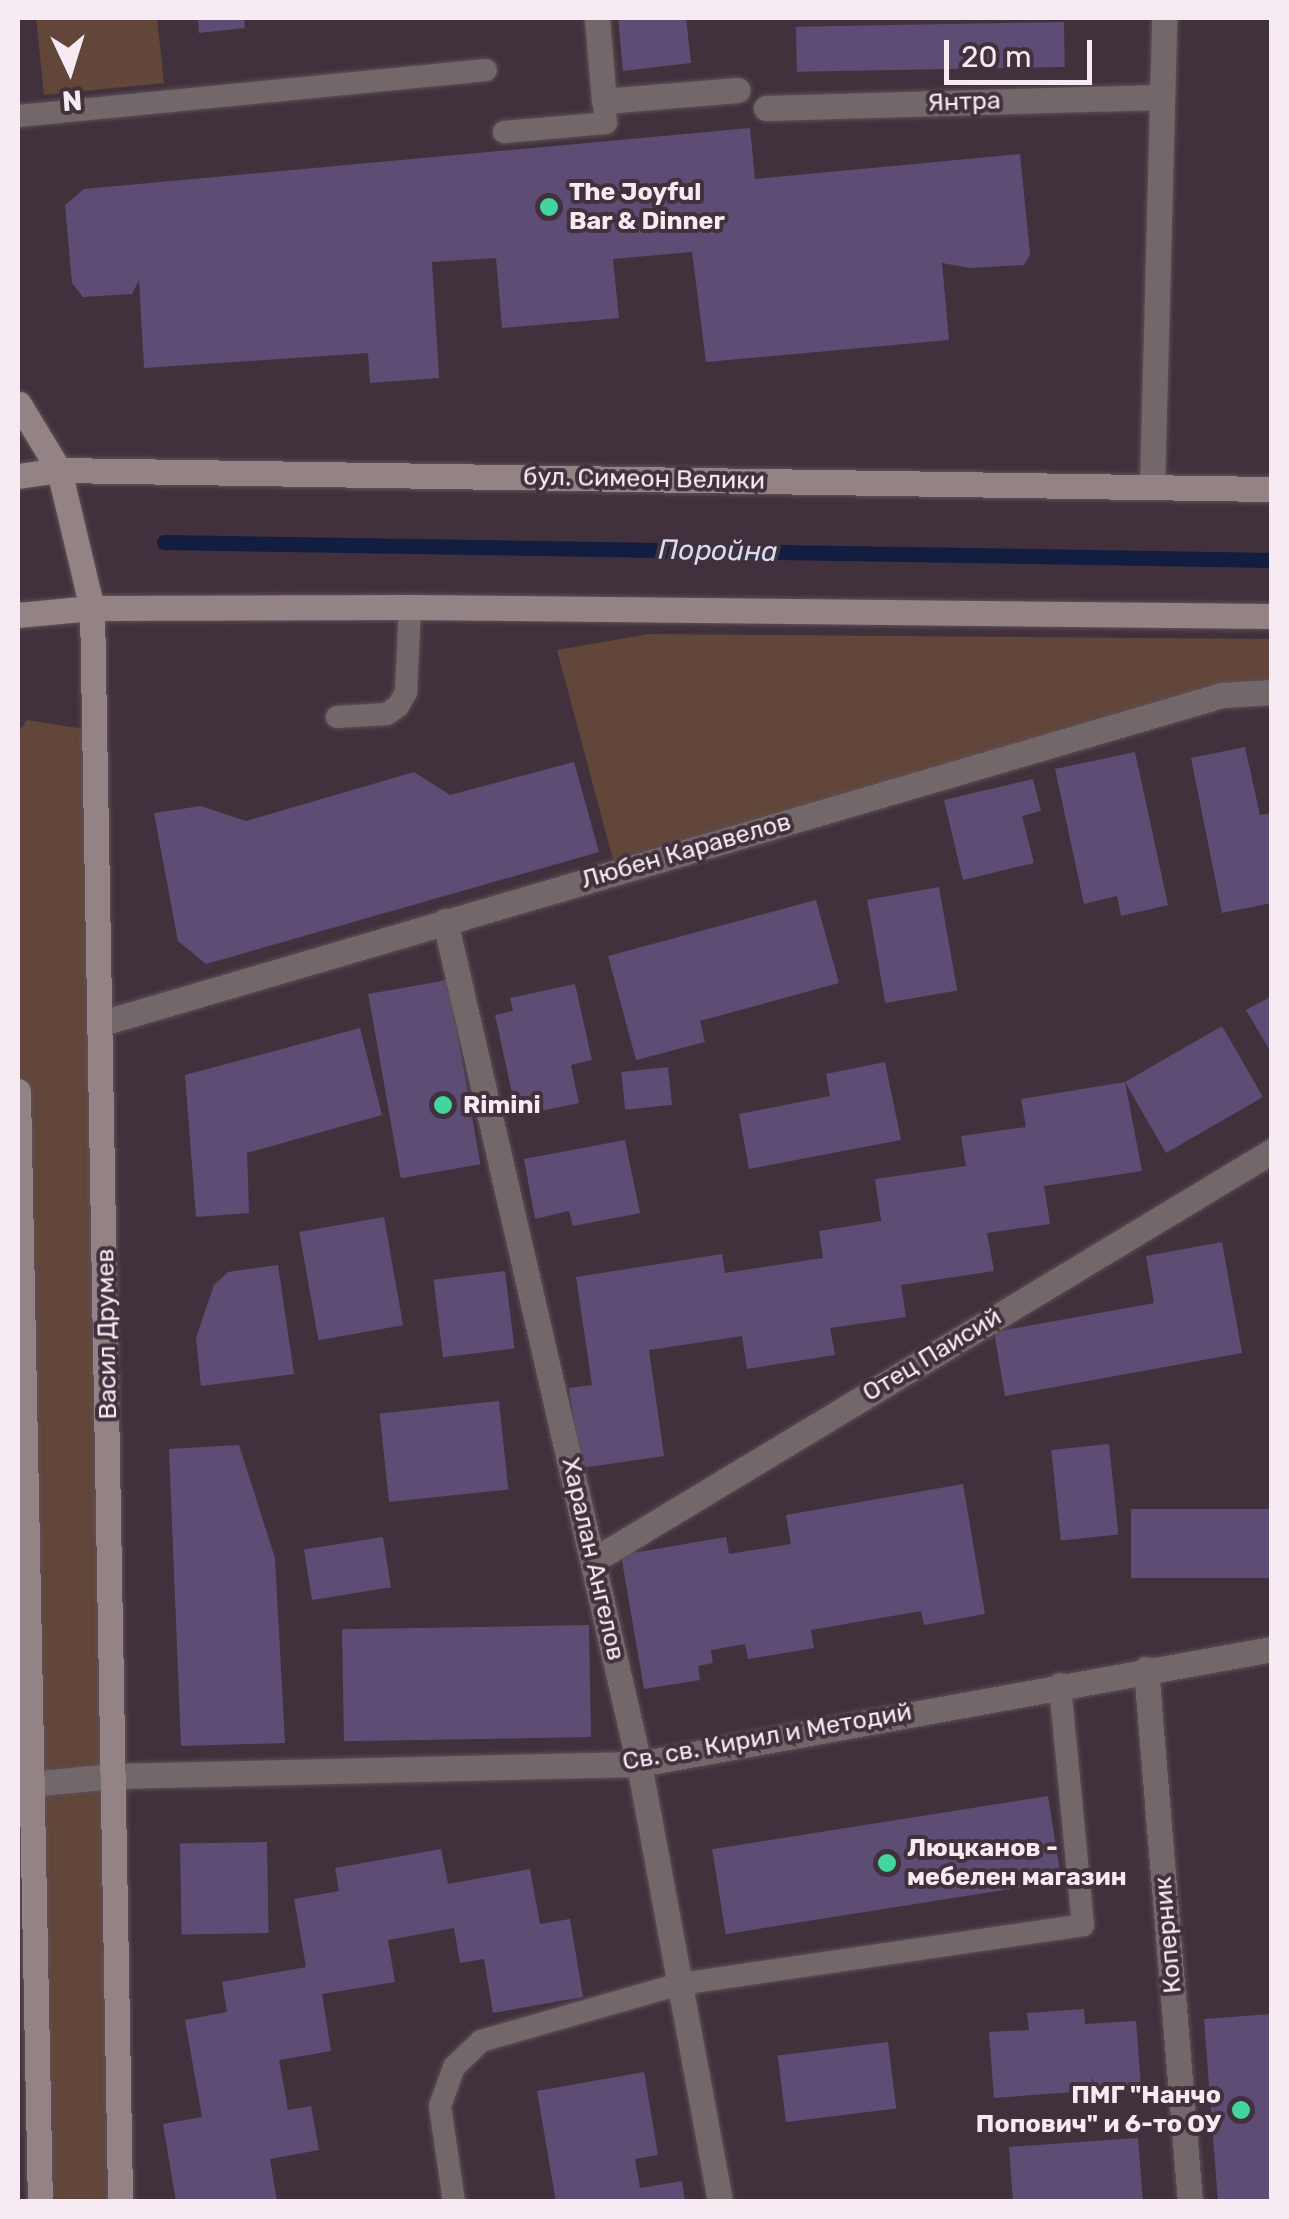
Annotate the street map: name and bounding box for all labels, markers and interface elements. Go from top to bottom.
north arrow [20,20,120,120]
scale bar [949,20,1096,82]
text: 20 m [961,39,1032,75]
text: N [61,83,83,118]
street label: Янтра [927,86,1001,118]
place label: The Joyful Bar & Dinner [569,178,725,237]
marker: The Joyful Bar & Dinner [538,196,560,218]
street label: бул. Симеон Велики [523,462,765,496]
water label: Поройна [658,533,778,569]
street label: Любен Каравелов [578,807,794,895]
place label: Rimini [463,1090,541,1120]
marker: Rimini [432,1094,454,1116]
street label: Васил Друмев [91,1248,123,1420]
street label: Отец Паисий [857,1302,1007,1408]
street label: Харалан Ангелов [555,1455,631,1663]
street label: Св. св. Кирил и Методий [620,1697,914,1777]
place label: Люцканов - мебелен магазин [907,1834,1127,1893]
marker: Люцканов - мебелен магазин [876,1852,898,1874]
street label: Коперник [1148,1875,1188,1995]
place label: ПМГ "Нанчо Попович" и 6-то ОУ [976,2081,1221,2140]
marker: ПМГ "Нанчо Попович" и 6-то ОУ [1230,2099,1252,2121]

